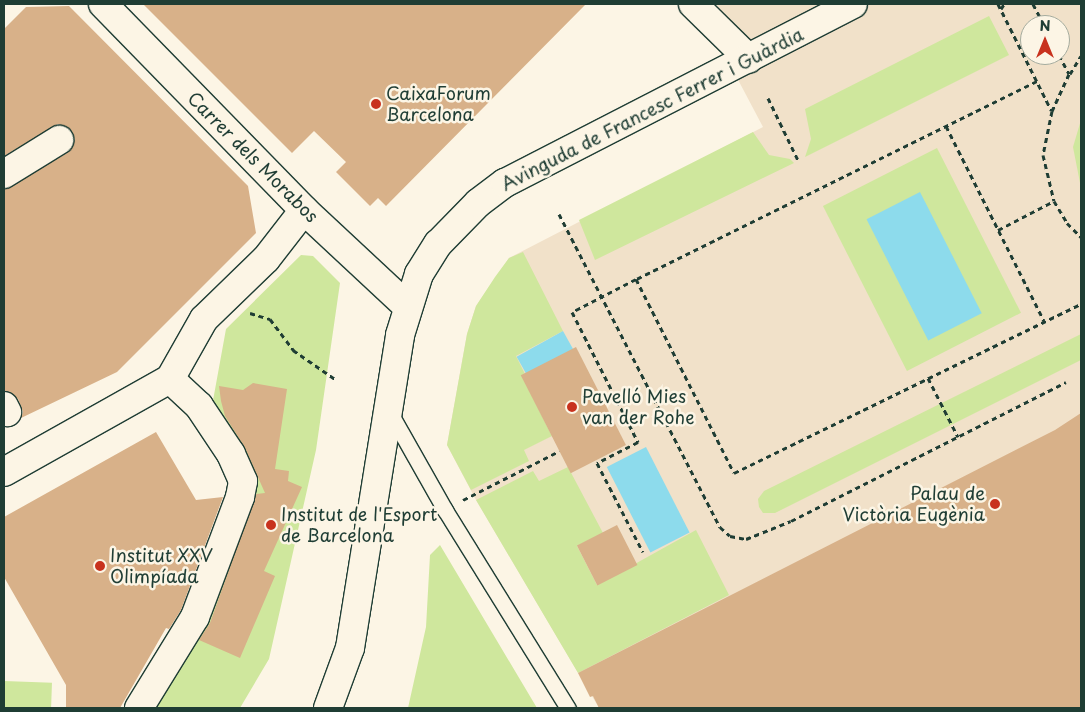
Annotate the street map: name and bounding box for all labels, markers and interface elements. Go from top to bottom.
north arrow [1020,15,1070,65]
text: N [1039,15,1051,36]
street label: Avinguda de Francesc Ferrer i Guàrdia [497,23,807,195]
place label: CaixaForum Barcelona [386,83,491,126]
street label: Carrer dels Morabos [183,87,323,227]
marker: CaixaForum Barcelona [370,98,382,110]
place label: Pavelló Mies van der Rohe [582,386,695,428]
marker: Pavelló Mies van der Rohe [566,401,578,413]
place label: Palau de Victòria Eugènia [843,483,985,526]
marker: Palau de Victòria Eugènia [989,498,1001,510]
place label: Institut de l'Esport de Barcelona [281,504,439,546]
marker: Institut de l'Esport de Barcelona [265,519,277,531]
place label: Institut XXV Olimpíada [110,545,214,588]
marker: Institut XXV Olimpíada [94,560,106,572]

